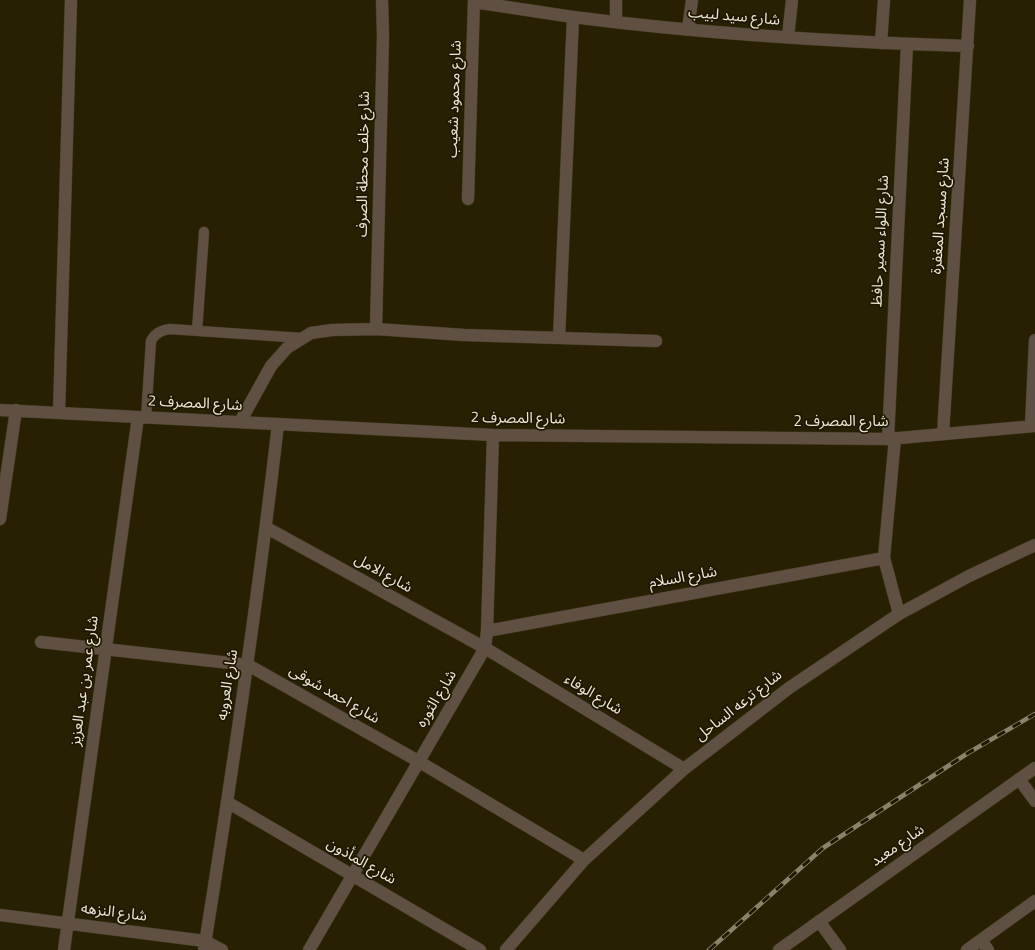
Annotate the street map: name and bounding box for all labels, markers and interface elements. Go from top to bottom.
street label: شارع سيد لبيب [687,4,781,30]
street label: شارع محمود شعيب [444,40,466,158]
street label: شارع خلف محطة الصرف [354,91,374,237]
street label: شارع مسجد المغفرة [928,157,954,275]
street label: شارع اللواء سمير حافظ [869,174,893,308]
street label: شارع المصرف 2 [147,393,243,415]
street label: شارع المصرف 2 [470,409,566,429]
street label: شارع المصرف 2 [794,413,888,431]
street label: شارع الامل [351,551,415,597]
street label: شارع السلام [647,563,719,593]
street label: شارع عمر بن عبد العزيز [67,615,103,747]
street label: شارع العروبه [213,648,243,722]
street label: شارع احمد شوقى [286,662,382,728]
street label: شارع الثوره [413,667,461,731]
street label: شارع ترعه الساحل [692,667,786,745]
street label: شارع الوفاء [561,671,625,719]
street label: شارع معبد [868,821,928,871]
street label: شارع المأذون [323,835,399,889]
street label: شارع النزهه [80,900,148,926]

